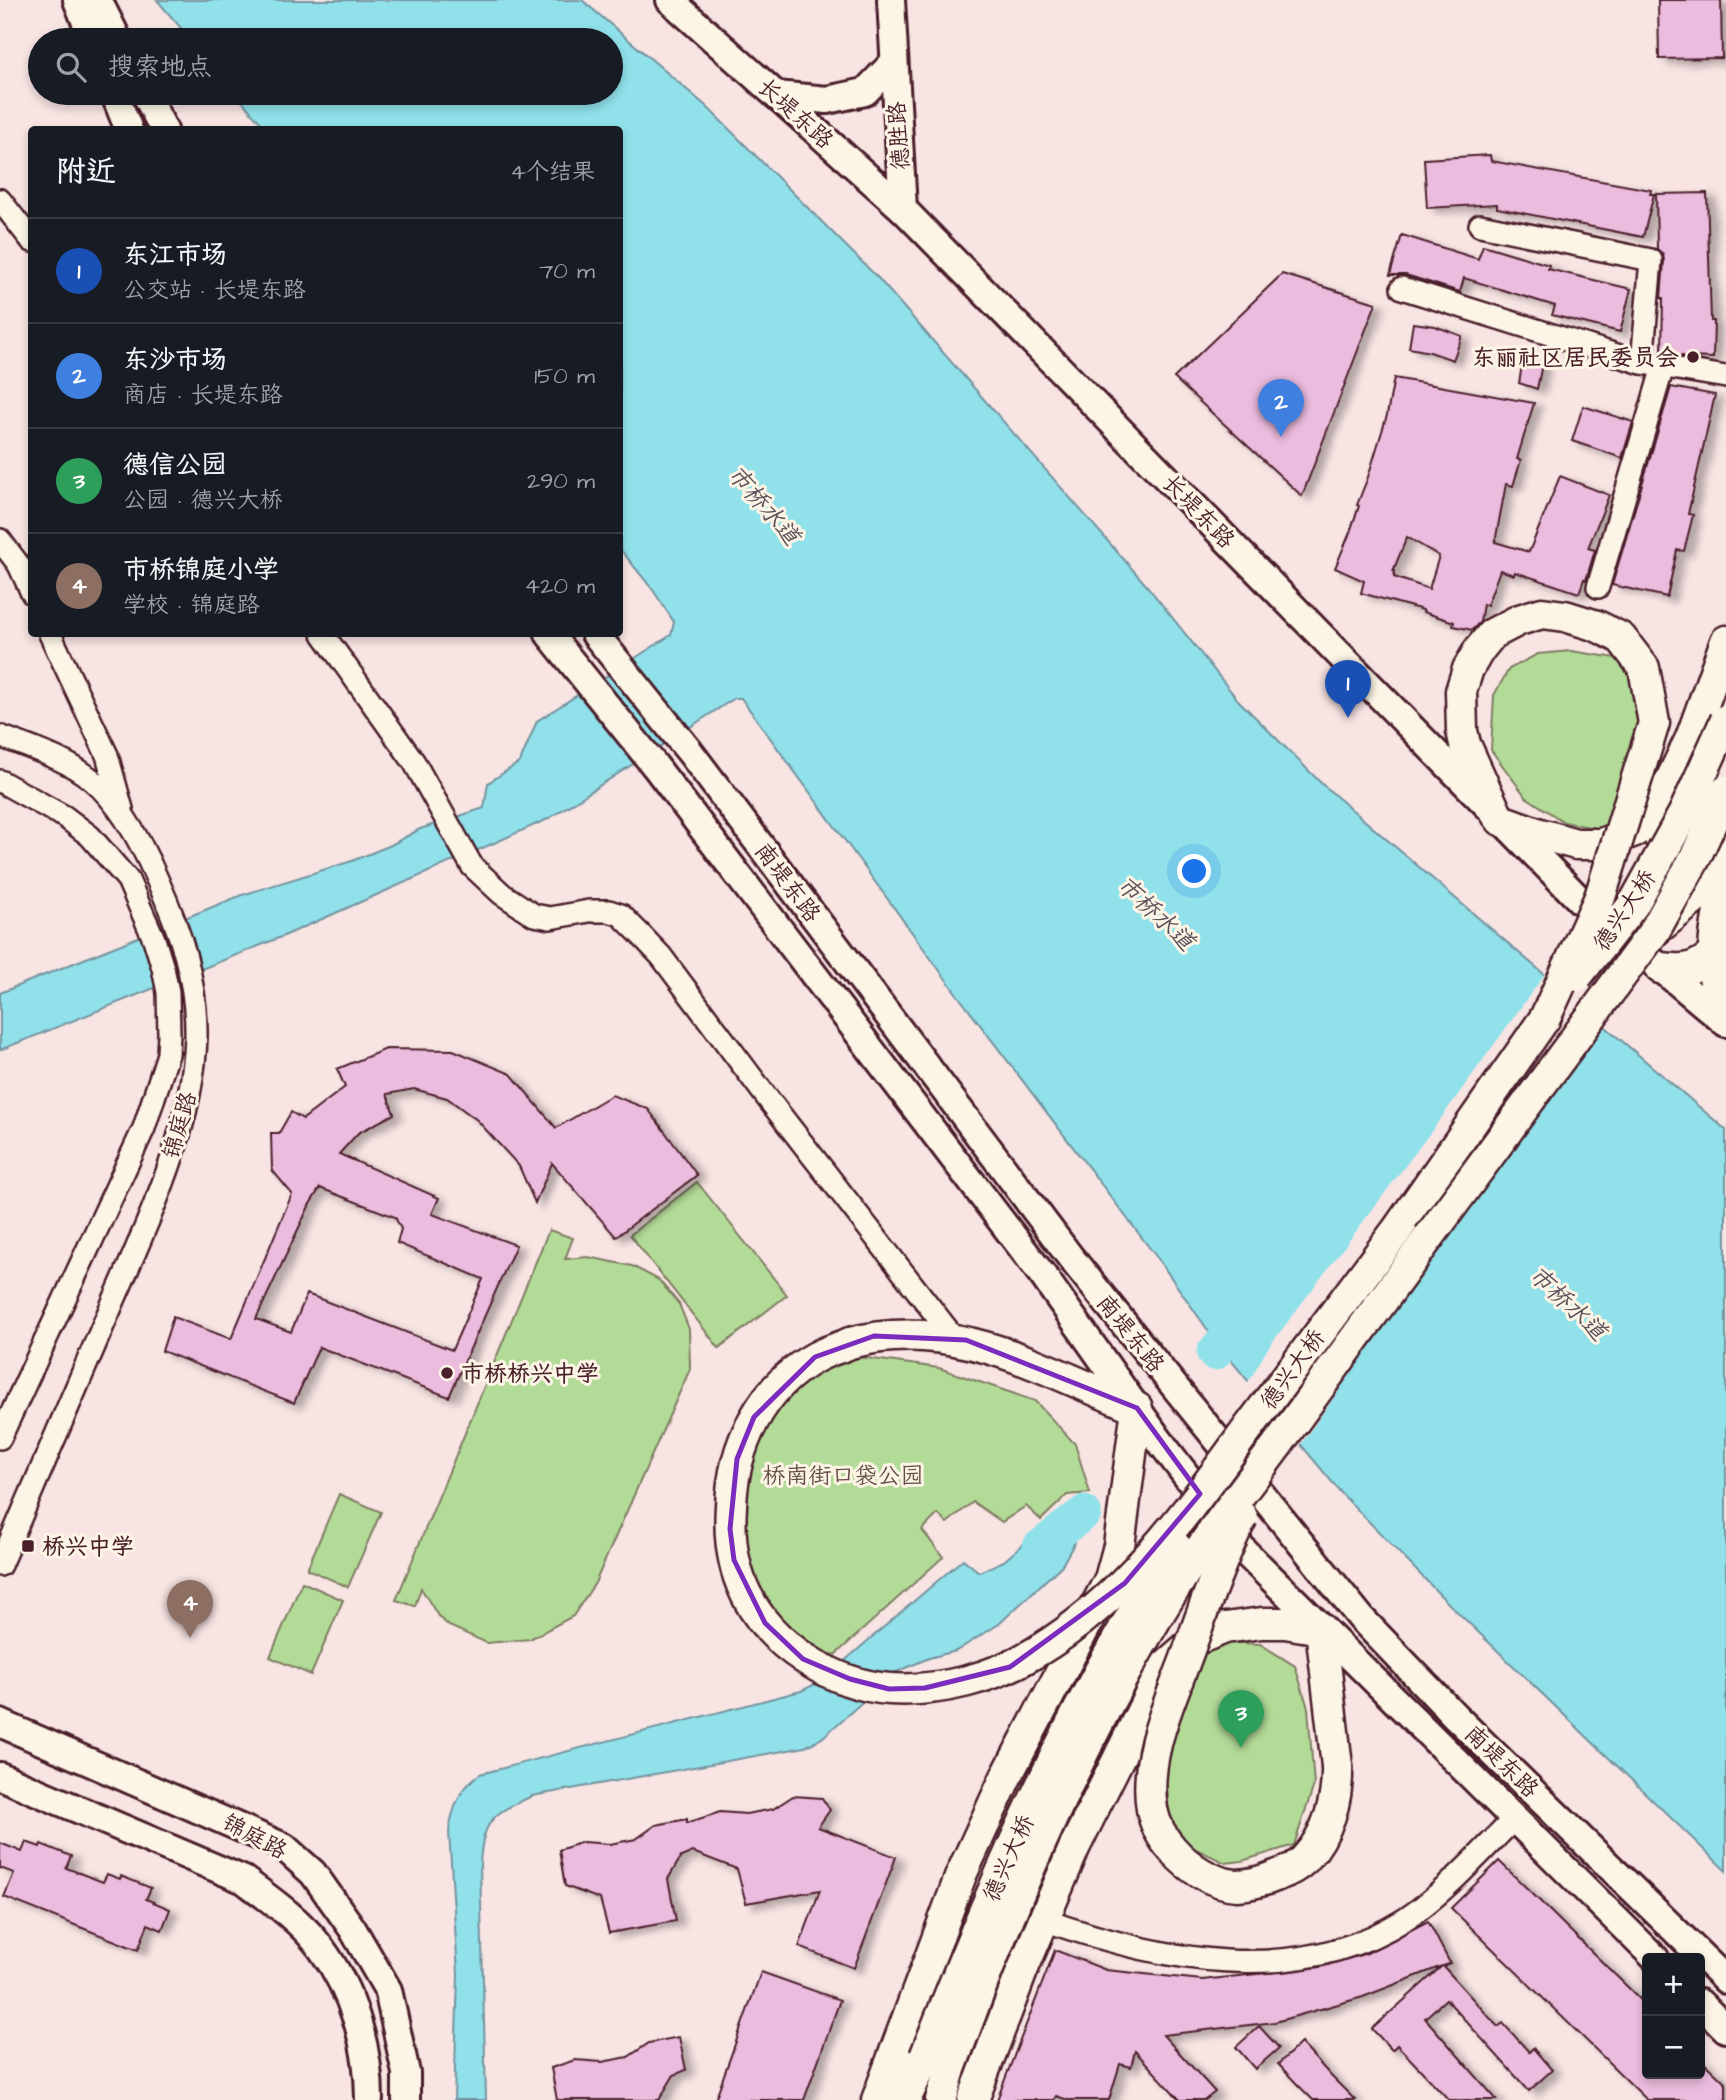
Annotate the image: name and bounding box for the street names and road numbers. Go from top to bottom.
street label: 长堤东路 [750,71,840,156]
street label: 德胜路 [881,100,917,171]
street label: 长堤东路 [1155,467,1242,556]
street label: 南堤东路 [747,836,828,929]
street label: 德兴大桥 [1586,863,1664,958]
street label: 锦庭路 [155,1088,205,1163]
street label: 南堤东路 [1089,1288,1172,1379]
street label: 德兴大桥 [1253,1323,1333,1416]
street label: 南堤东路 [1457,1718,1546,1805]
street label: 锦庭路 [217,1807,293,1867]
street label: 德兴大桥 [976,1810,1042,1907]

